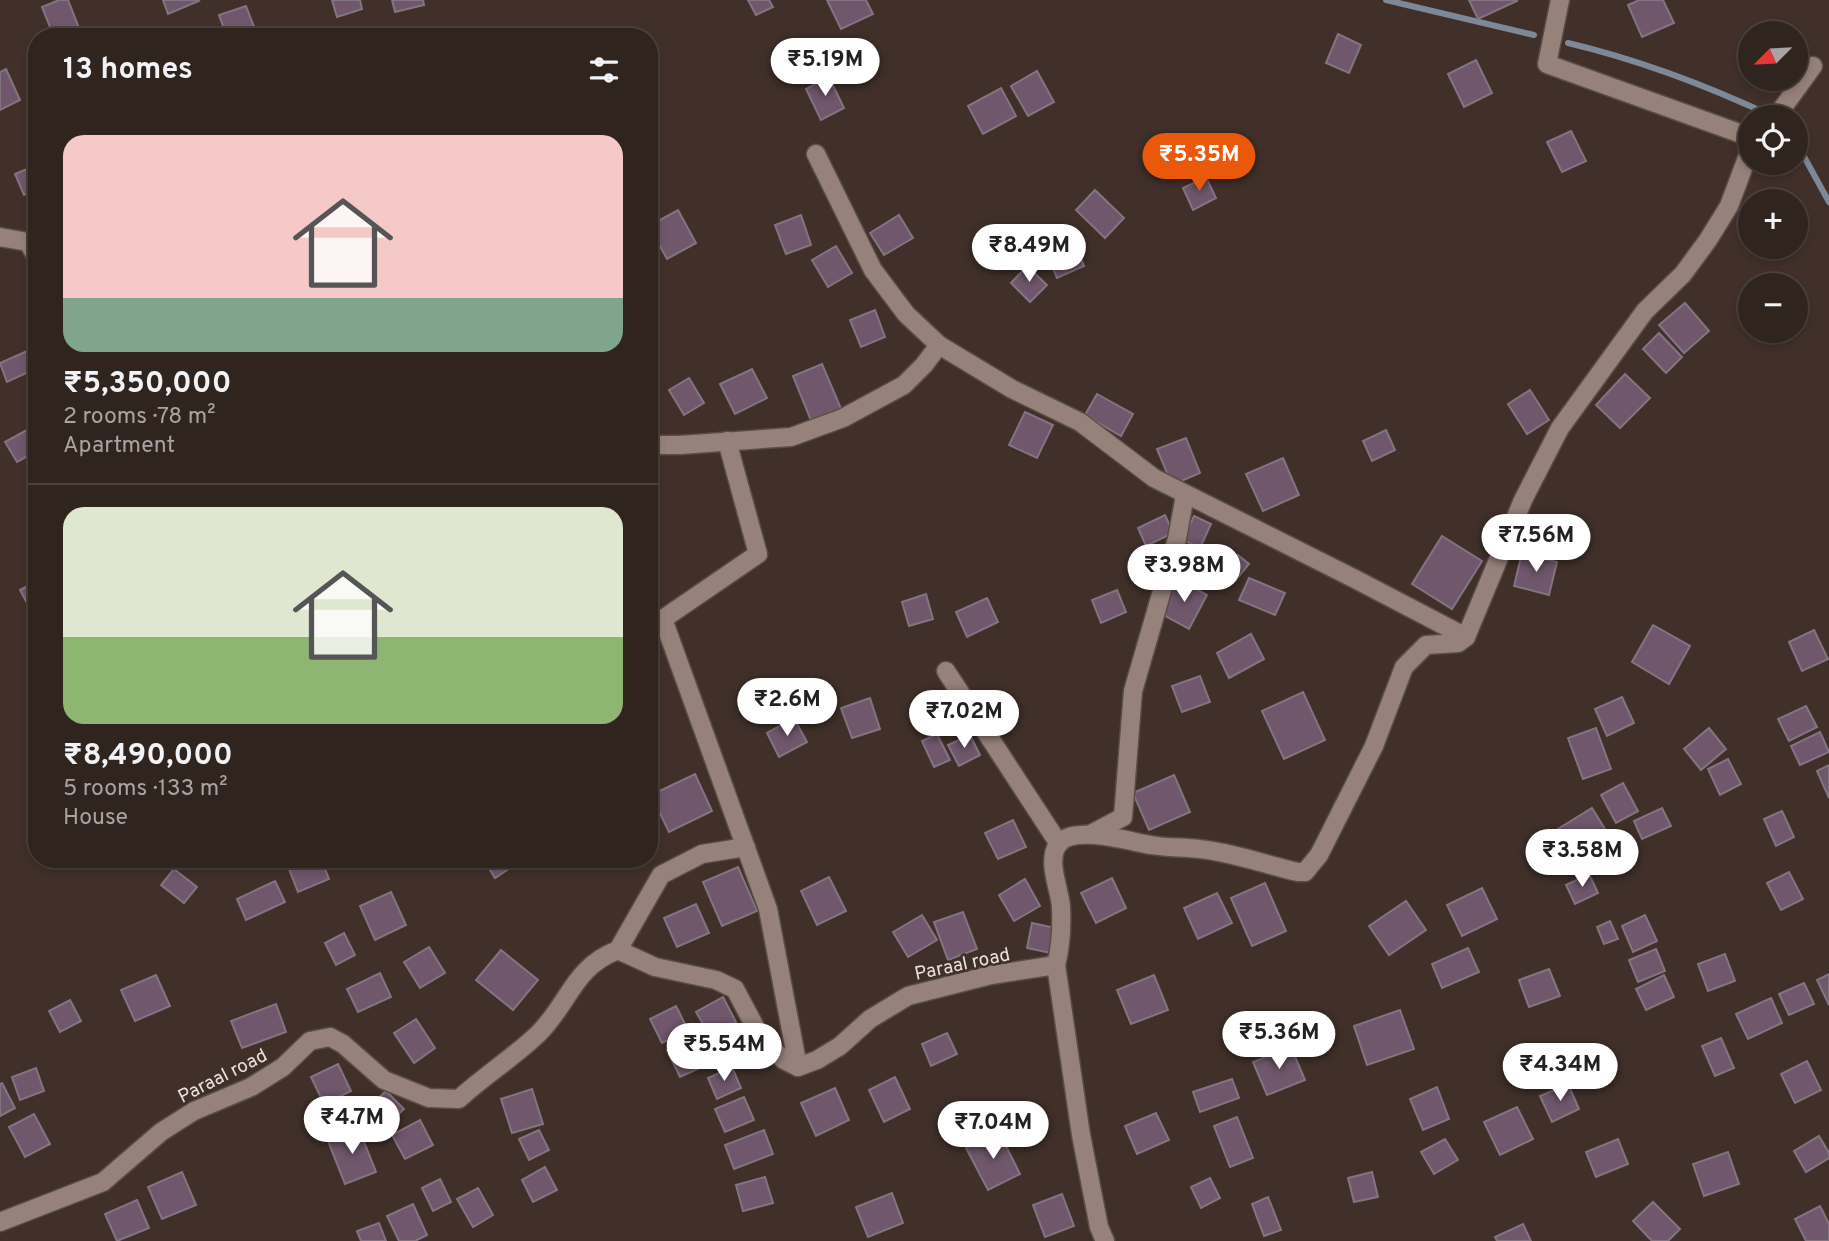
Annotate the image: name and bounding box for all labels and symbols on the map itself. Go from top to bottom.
north arrow [1738,21,1808,91]
pin: ₹5.19M [768,38,882,98]
pin: ₹5.35M [1142,134,1256,193]
pin: ₹8.49M [972,224,1086,284]
pin: ₹7.56M [1479,514,1593,574]
pin: ₹3.98M [1127,544,1241,604]
pin: ₹2.6M [738,678,836,738]
pin: ₹7.02M [907,690,1021,750]
pin: ₹3.58M [1525,830,1639,889]
street label: Paraal road [912,943,1012,987]
pin: ₹5.36M [1222,1012,1336,1071]
pin: ₹5.54M [667,1024,781,1083]
street label: Paraal road [174,1044,272,1110]
pin: ₹4.34M [1503,1044,1617,1103]
pin: ₹4.7M [303,1096,401,1156]
pin: ₹7.04M [936,1102,1050,1161]

